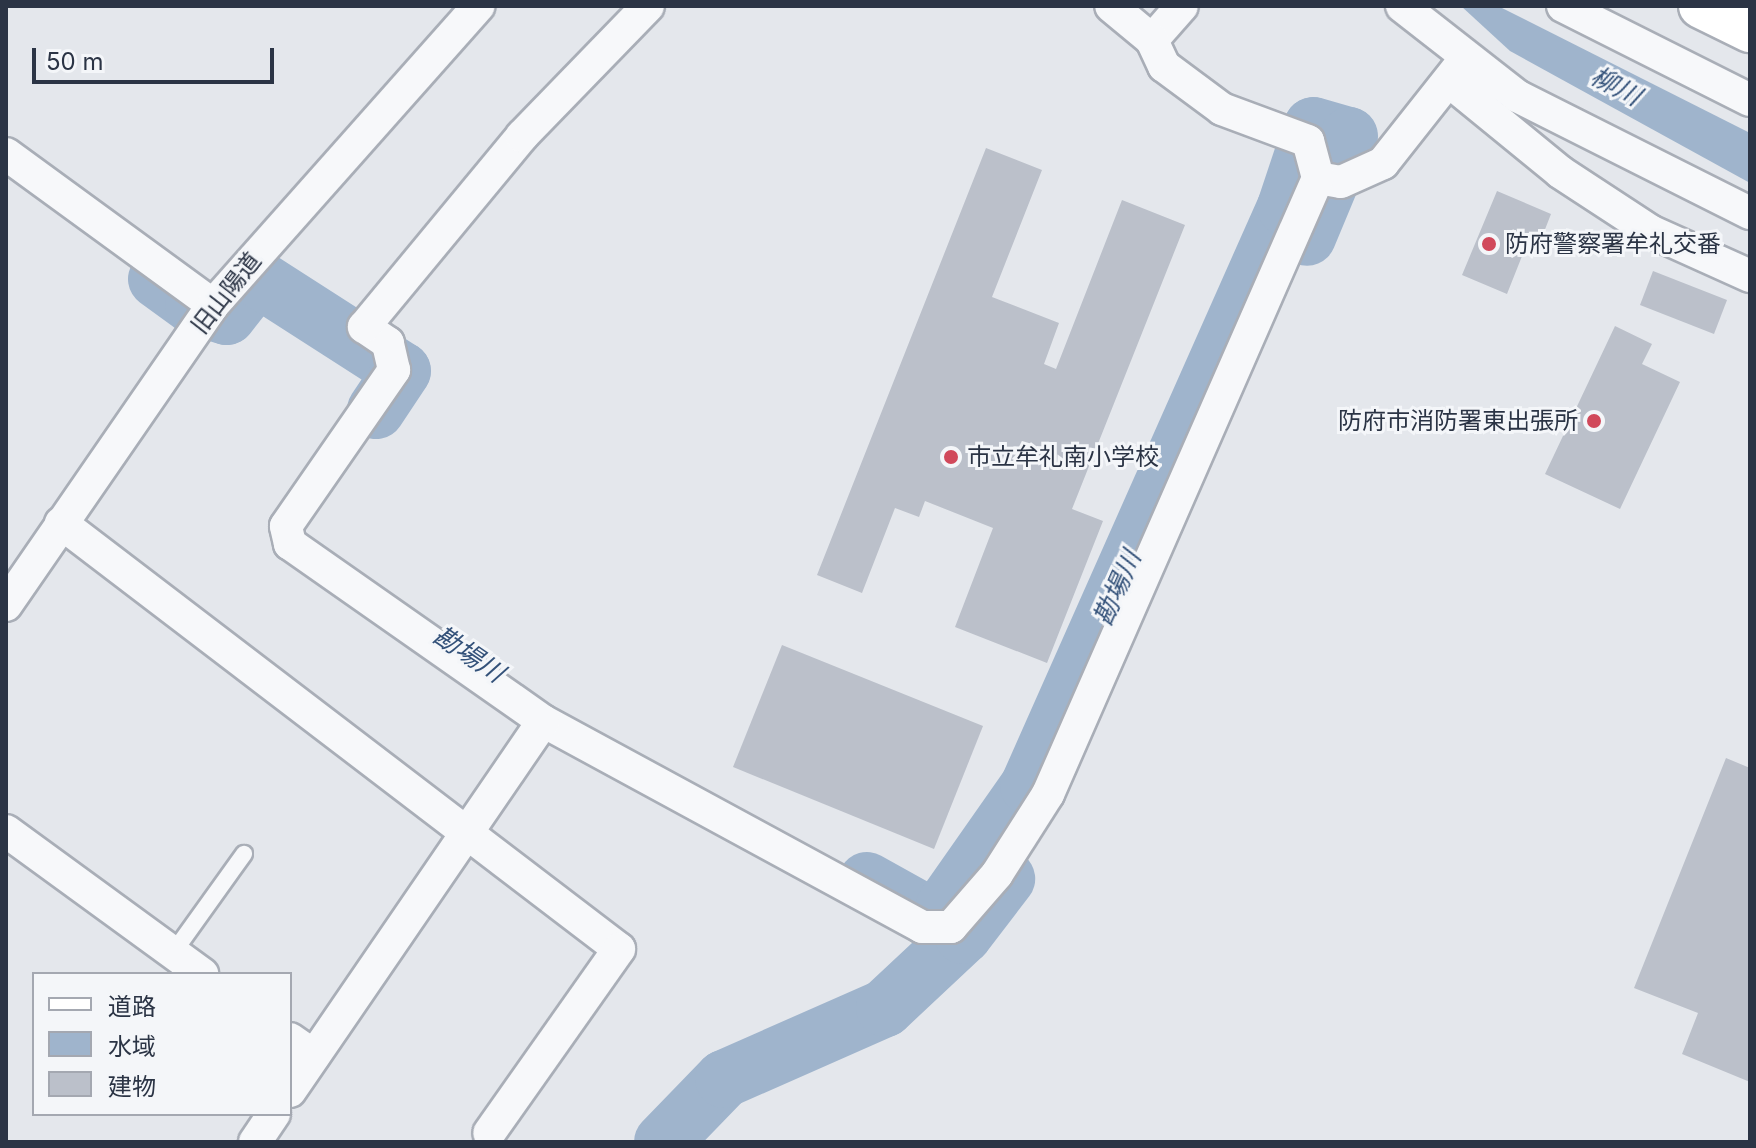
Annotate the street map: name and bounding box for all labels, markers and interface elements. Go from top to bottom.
scale bar [36,32,278,82]
text: 50 m [46,47,104,76]
water label: 柳川 [1586,60,1646,112]
place label: 防府警察署牟礼交番 [1505,230,1721,258]
marker: 防府警察署牟礼交番 [1480,235,1498,253]
street label: 旧山陽道 [185,246,267,340]
place label: 防府市消防署東出張所 [1338,407,1578,435]
marker: 防府市消防署東出張所 [1585,412,1603,430]
place label: 市立牟礼南小学校 [967,443,1159,471]
marker: 市立牟礼南小学校 [942,448,960,466]
water label: 勘場川 [1087,546,1147,630]
water label: 勘場川 [428,619,510,689]
legend [32,972,292,1116]
text: 道路 [108,992,156,1021]
text: 水域 [108,1032,156,1061]
text: 建物 [108,1072,156,1101]

